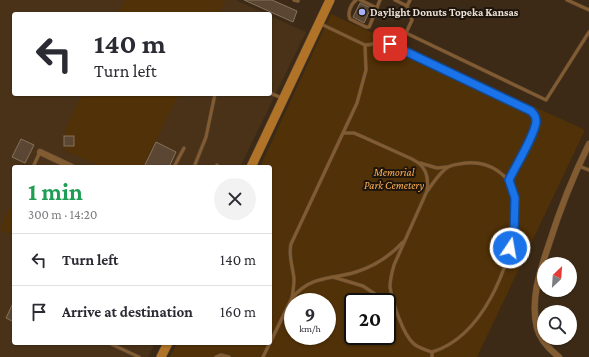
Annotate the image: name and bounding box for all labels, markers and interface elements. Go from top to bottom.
place label: Daylight Donuts Topeka Kansas [370,6,519,18]
marker: Daylight Donuts Topeka Kansas [357,7,367,17]
pin [373,27,407,61]
icon: left [28,28,80,80]
text: 140 m [94,28,166,59]
icon: arrive [379,33,401,55]
text: Turn left [94,61,157,81]
park label: Memorial Park Cemetery [364,166,424,192]
text: 1 min [28,178,83,205]
button: close [214,178,256,220]
text: 300 m · 14:20 [28,207,97,222]
position arrow [489,227,531,269]
icon: left [28,249,50,271]
text: Turn left [62,252,118,268]
text: 140 m [220,252,256,268]
north arrow [537,257,577,297]
map controls [537,257,577,345]
speed limit sign: 20 [344,293,396,345]
icon: arrive [28,301,50,323]
text: 9 [305,303,315,325]
text: Arrive at destination [62,304,193,320]
text: 160 m [220,304,256,320]
button: search [537,305,577,345]
text: km/h [299,323,321,334]

